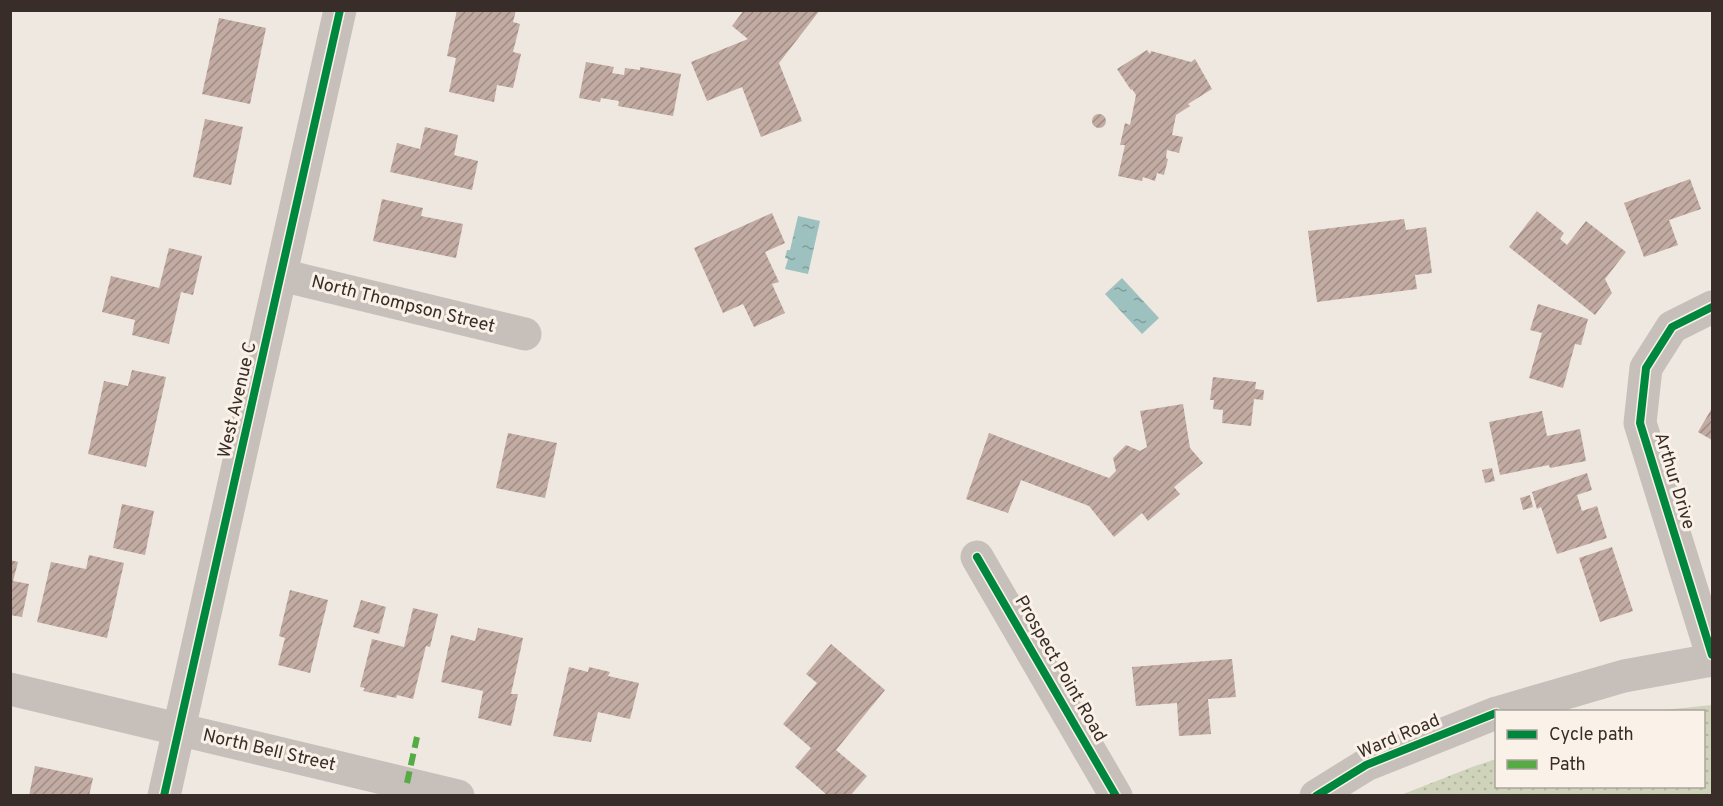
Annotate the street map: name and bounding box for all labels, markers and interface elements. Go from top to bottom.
street label: North Thompson Street [309,271,497,339]
street label: West Avenue C [213,339,263,461]
street label: Arthur Drive [1648,430,1700,532]
street label: Prospect Point Road [1009,592,1111,746]
street label: Ward Road [1354,709,1444,765]
legend [1495,710,1705,788]
text: Cycle path [1549,724,1634,747]
street label: North Bell Street [200,725,338,777]
text: Path [1549,754,1586,777]

